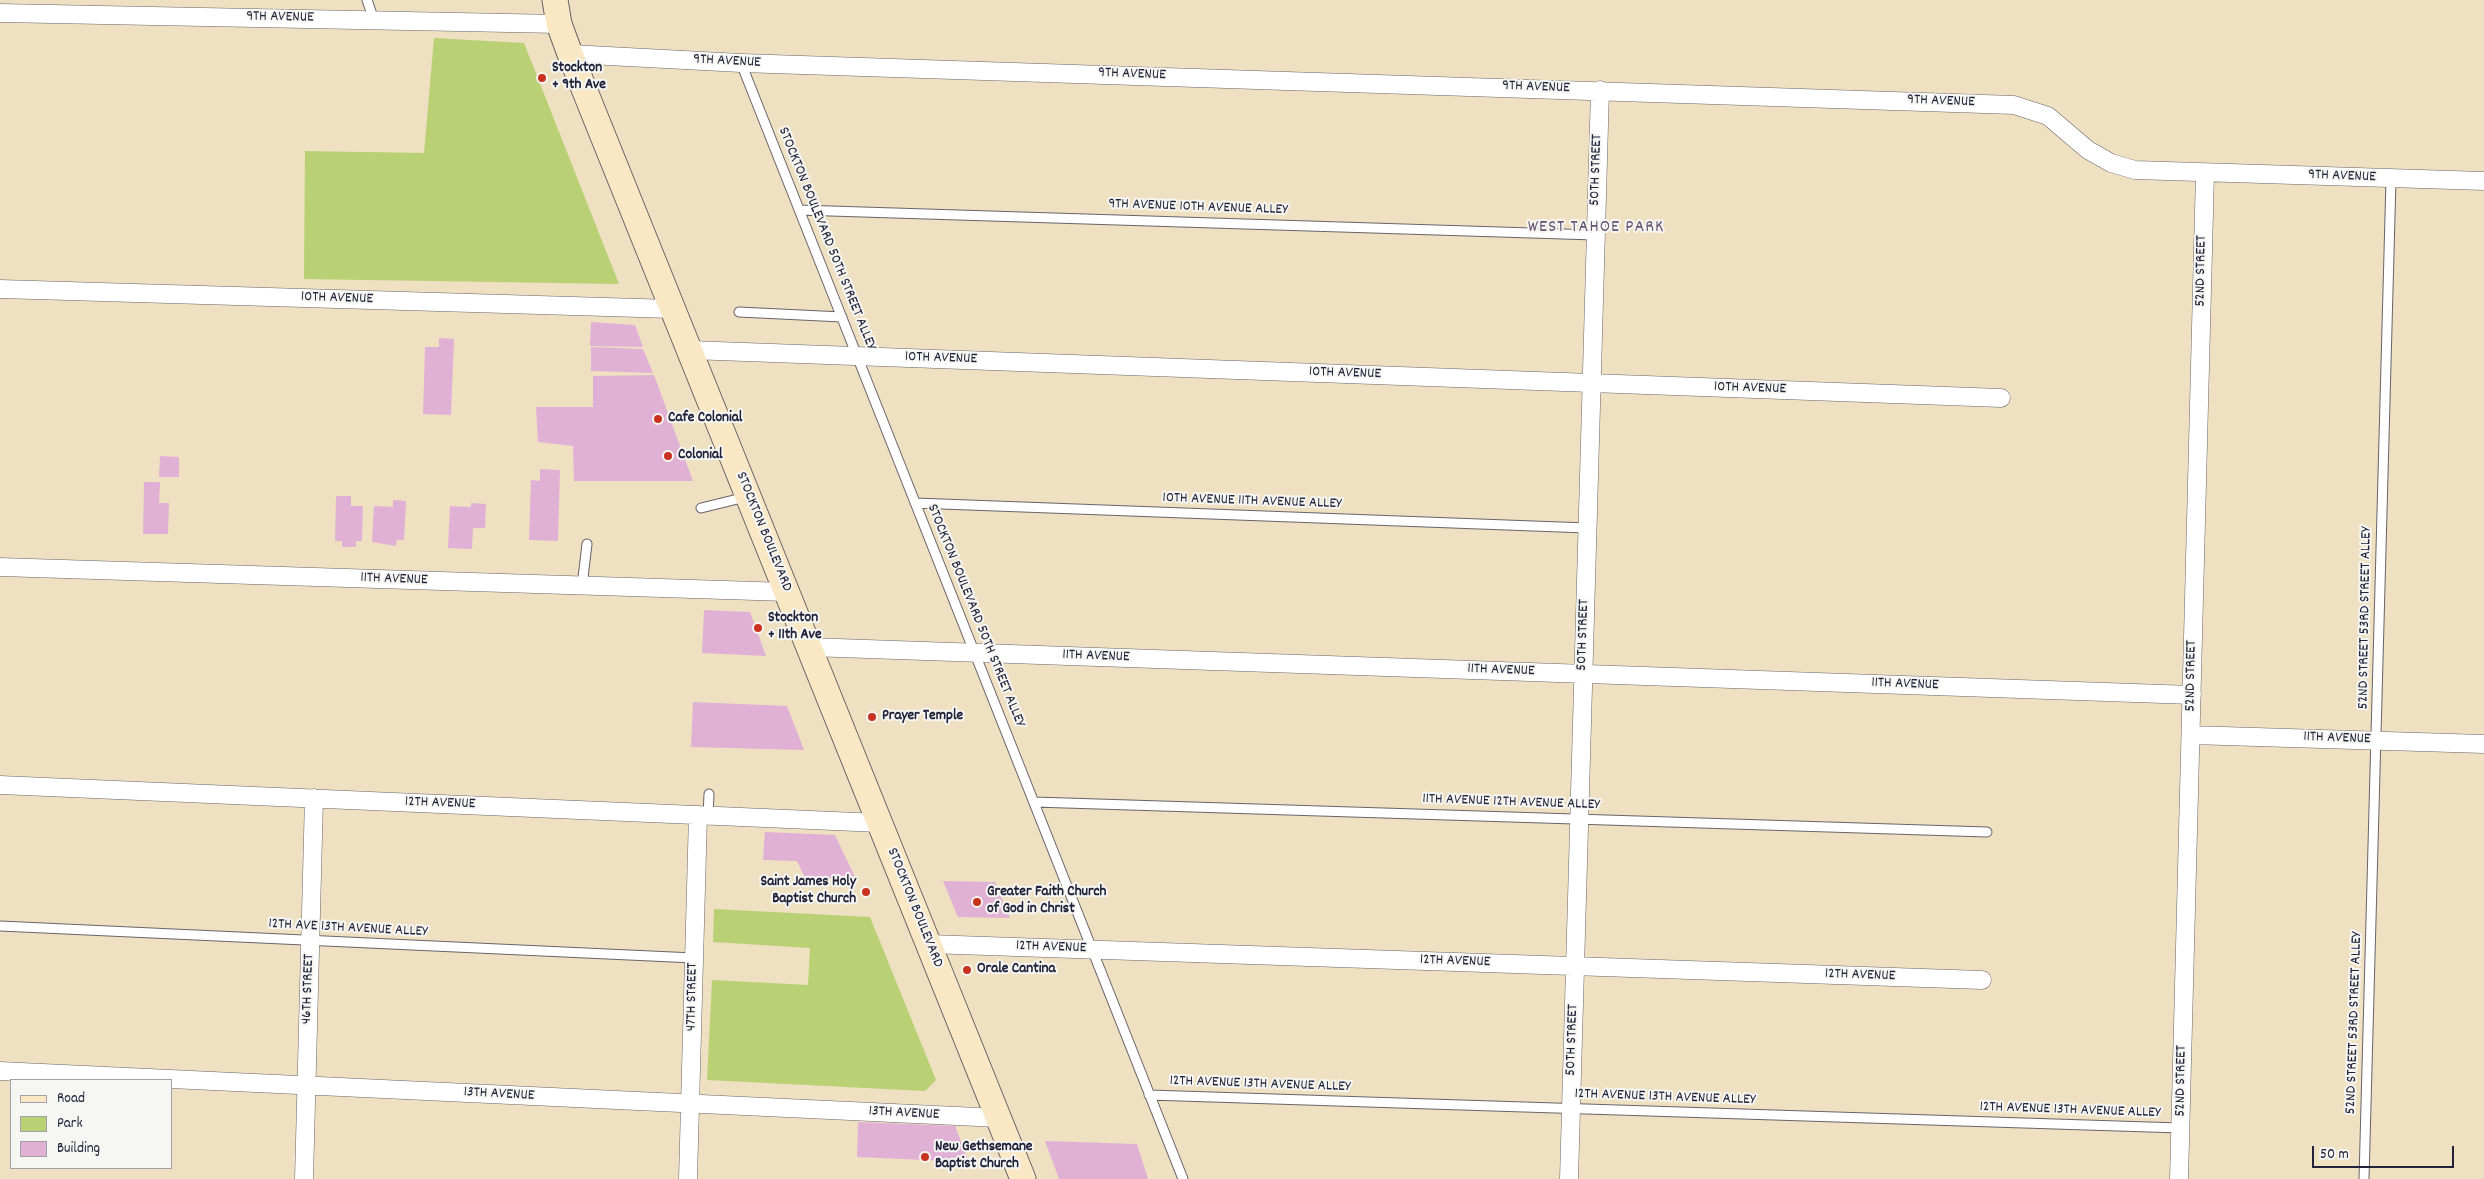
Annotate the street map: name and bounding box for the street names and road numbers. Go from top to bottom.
street label: 9TH AVENUE [246,8,314,28]
street label: 9TH AVENUE [693,51,761,73]
street label: 9TH AVENUE [1098,65,1166,85]
street label: 9TH AVENUE [1502,78,1570,98]
street label: 9TH AVENUE [1907,92,1975,112]
street label: STOCKTON BOULEVARD 50TH STREET ALLEY [773,125,879,353]
street label: 50TH STREET [1587,134,1607,206]
street label: 9TH AVENUE [2308,167,2376,187]
street label: 9TH AVENUE 10TH AVENUE ALLEY [1108,196,1288,220]
street label: 52ND STREET [2192,235,2212,307]
street label: 10TH AVENUE [301,289,373,309]
street label: 10TH AVENUE [905,349,977,369]
street label: 10TH AVENUE [1309,364,1381,384]
street label: 10TH AVENUE [1714,379,1786,399]
street label: STOCKTON BOULEVARD [731,470,795,594]
street label: 10TH AVENUE 11TH AVENUE ALLEY [1162,490,1342,514]
street label: STOCKTON BOULEVARD 50TH STREET ALLEY [922,502,1028,730]
street label: 52ND STREET 53RD STREET ALLEY [2355,526,2377,710]
street label: 11TH AVENUE [360,570,428,590]
street label: 50TH STREET [1574,599,1594,671]
street label: 52ND STREET [2182,640,2202,712]
street label: 11TH AVENUE [1062,647,1130,667]
street label: 11TH AVENUE [1467,661,1535,681]
street label: 11TH AVENUE [1871,675,1939,695]
street label: 11TH AVENUE [2303,729,2371,749]
street label: 11TH AVENUE 12TH AVENUE ALLEY [1422,791,1600,815]
street label: 12TH AVENUE [404,794,476,814]
street label: STOCKTON BOULEVARD [882,846,946,970]
street label: 12TH AVE 13TH AVENUE ALLEY [268,916,428,942]
street label: 52ND STREET 53RD STREET ALLEY [2343,931,2367,1115]
street label: 12TH AVENUE [1015,938,1087,958]
street label: 12TH AVENUE [1419,952,1491,972]
street label: 46TH STREET [299,954,319,1024]
street label: 47TH STREET [683,963,703,1031]
street label: 12TH AVENUE [1824,966,1896,986]
street label: 50TH STREET [1563,1004,1583,1076]
street label: 52ND STREET [2172,1045,2192,1117]
street label: 12TH AVENUE 13TH AVENUE ALLEY [1169,1073,1351,1097]
street label: 13TH AVENUE [463,1084,535,1106]
street label: 12TH AVENUE 13TH AVENUE ALLEY [1574,1086,1756,1110]
street label: 12TH AVENUE 13TH AVENUE ALLEY [1979,1099,2161,1123]
street label: 13TH AVENUE [868,1103,940,1125]

